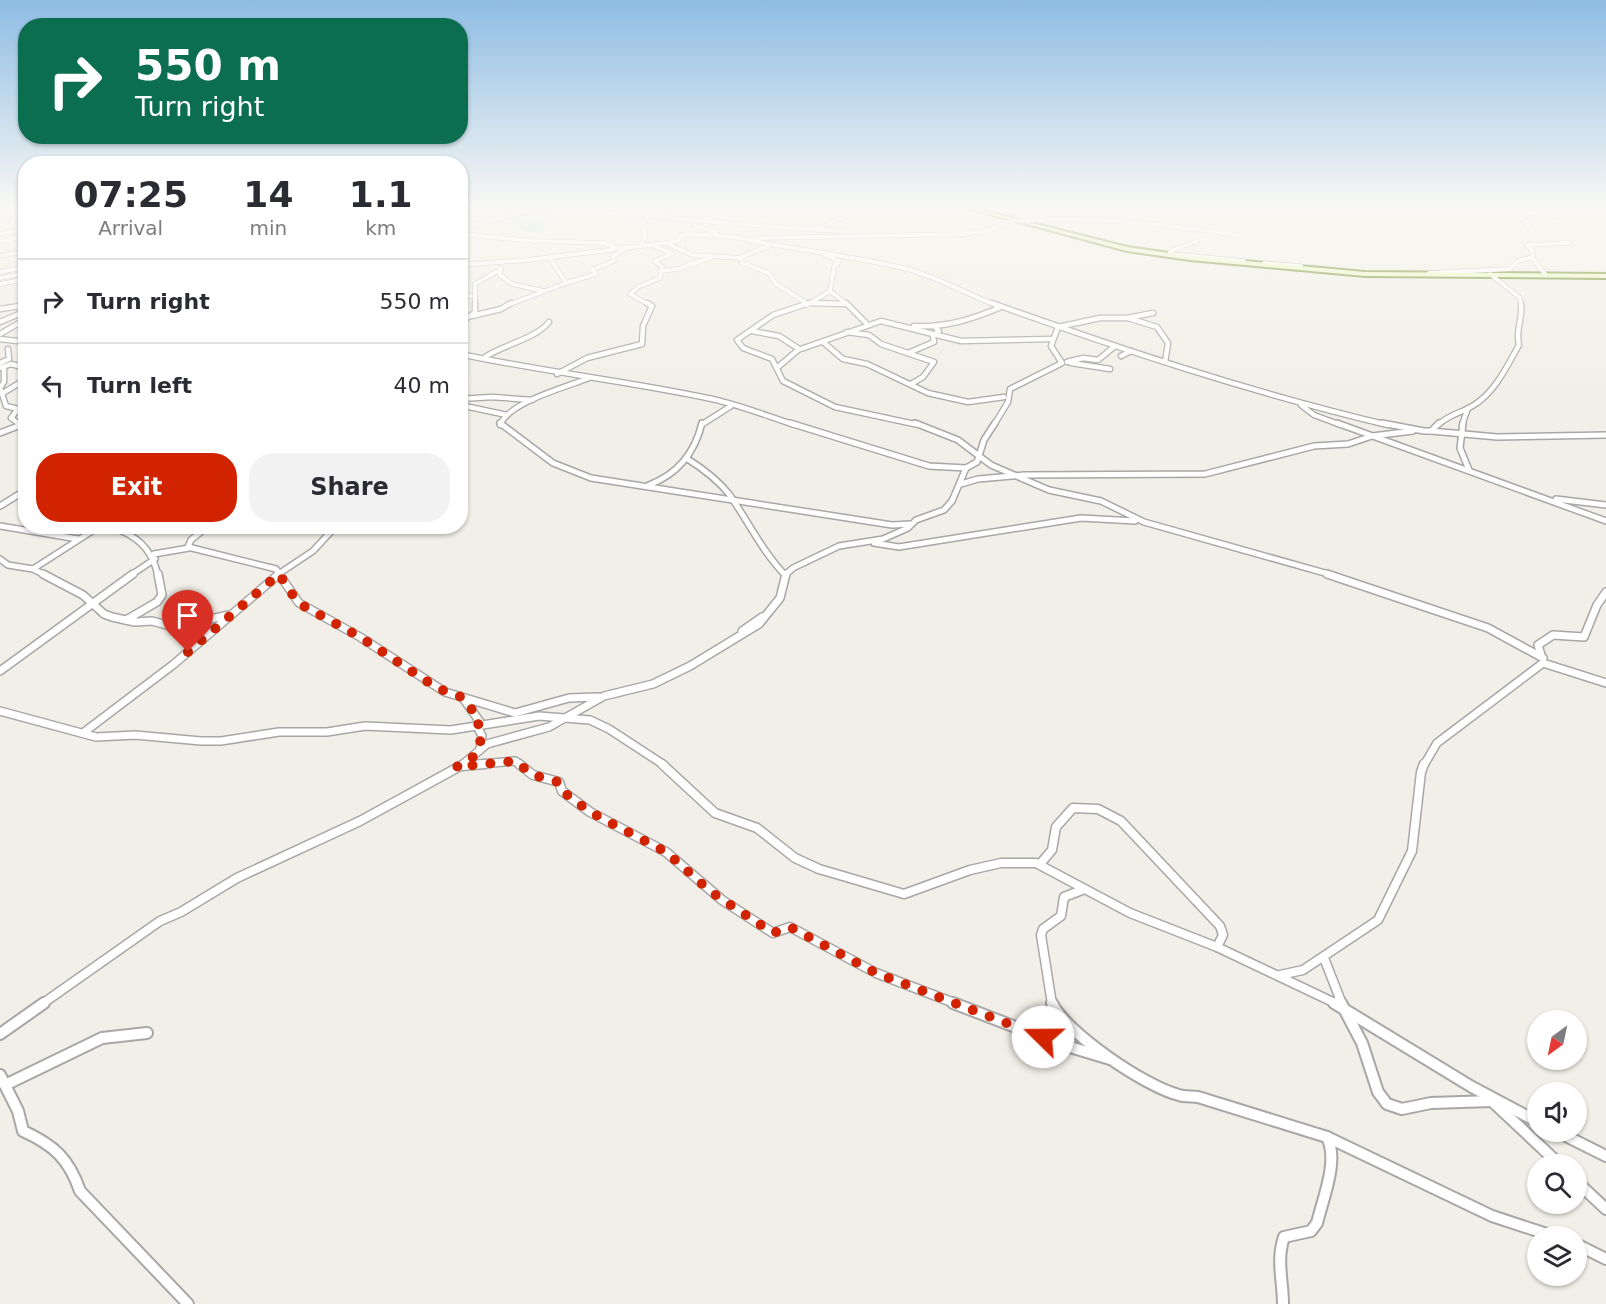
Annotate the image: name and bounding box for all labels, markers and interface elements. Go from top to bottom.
text: 550 m [135,41,281,90]
icon: right [36,42,114,120]
text: Turn right [135,91,264,122]
text: 07:25 [73,174,188,215]
text: 14 [243,174,293,215]
text: 1.1 [349,174,413,215]
text: Arrival [98,216,163,240]
text: min [250,216,287,240]
text: km [365,216,396,240]
icon: right [36,285,69,318]
text: Turn right [87,289,210,314]
text: 550 m [380,289,450,314]
icon: left [36,369,69,402]
text: Turn left [87,373,192,398]
text: 40 m [394,373,450,398]
button: Exit [36,453,237,522]
button: Share [249,453,450,522]
pin [162,590,213,652]
icon: arrive [171,599,204,632]
position arrow [1011,1005,1075,1069]
north arrow [1527,1010,1587,1070]
map controls [1527,1010,1587,1286]
button: sound [1527,1082,1587,1142]
button: search [1527,1154,1587,1214]
button: layers [1527,1226,1587,1286]

